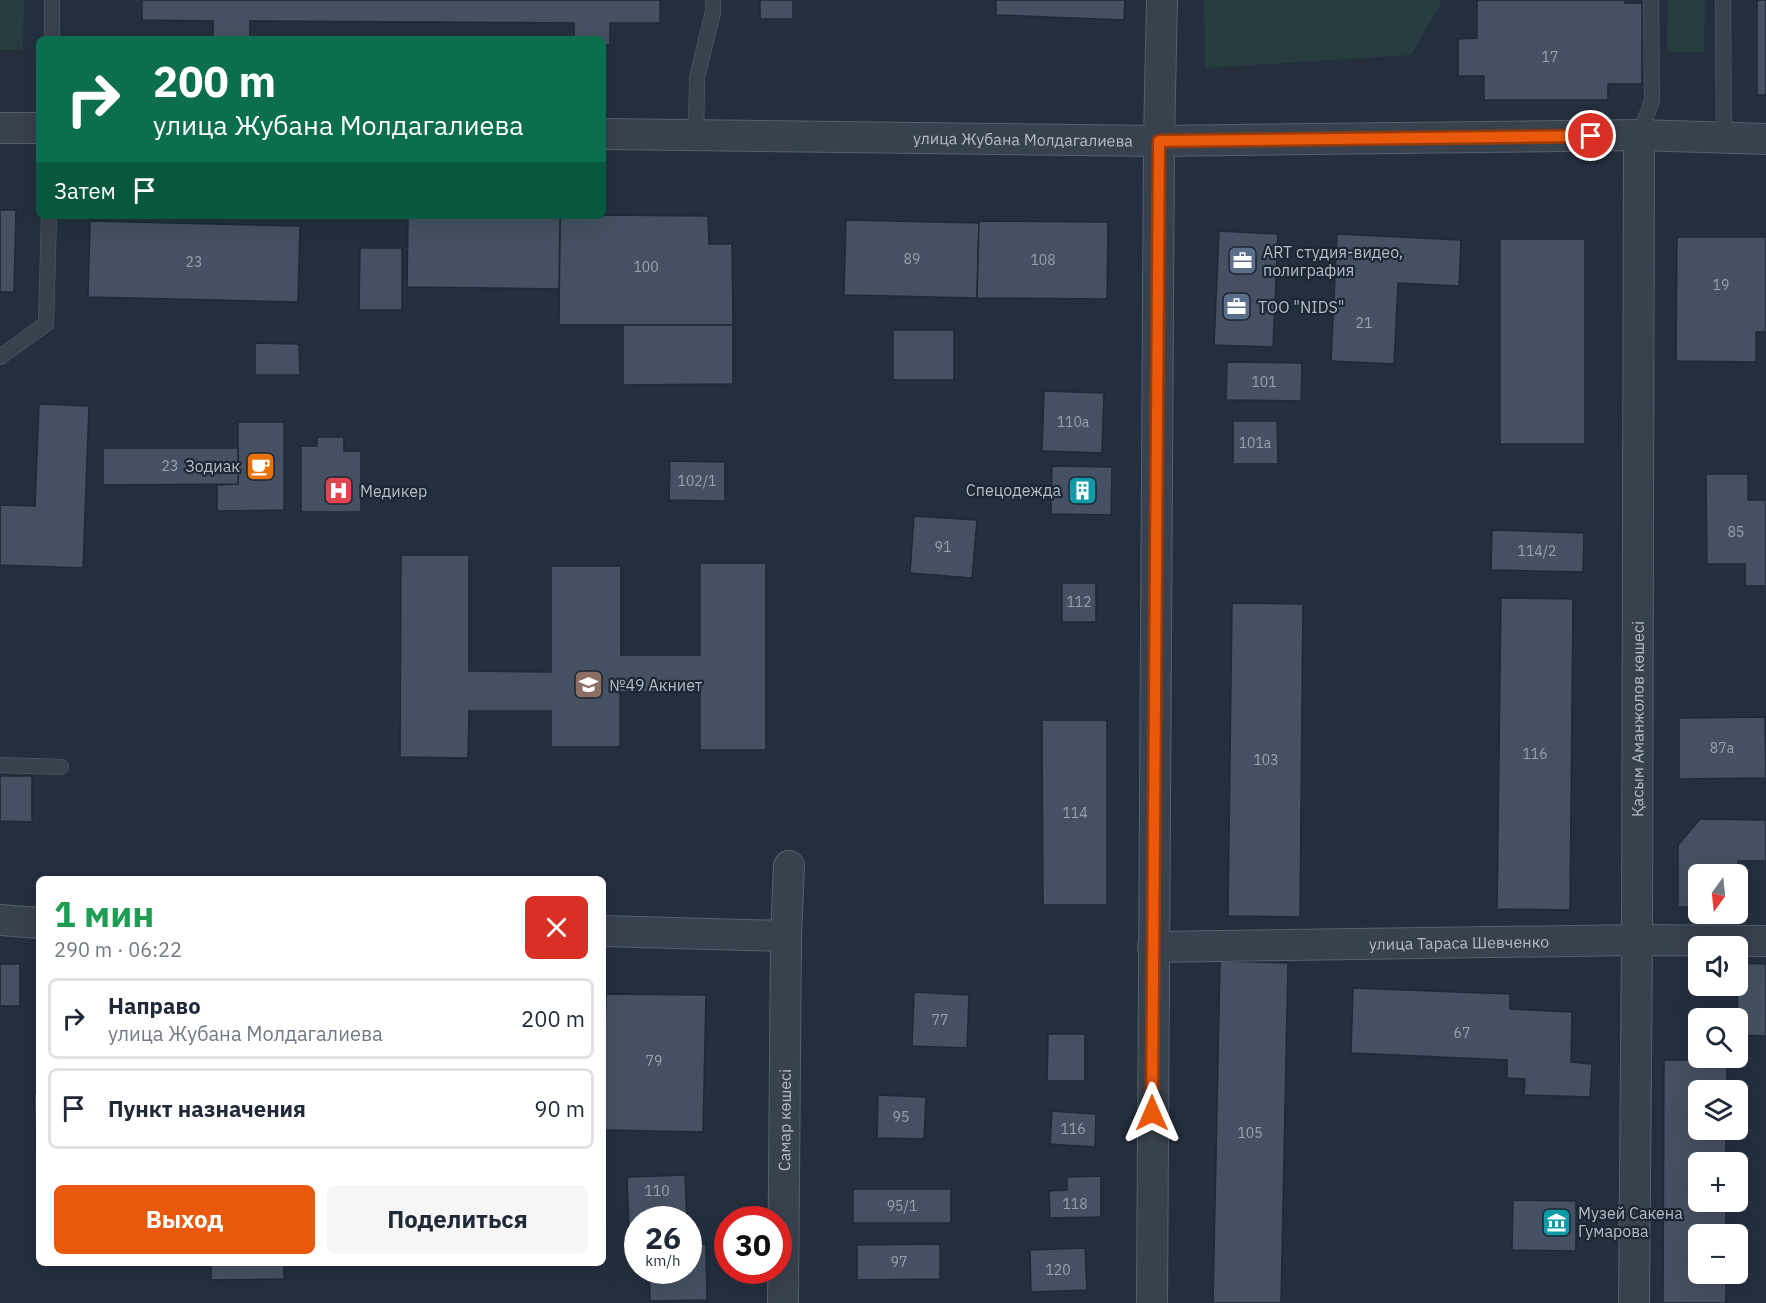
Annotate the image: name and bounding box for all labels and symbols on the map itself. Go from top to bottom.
house number: 17 [1542,48,1558,66]
pin [1565,110,1616,161]
street label: улица Жубана Молдагалиева [913,128,1133,151]
place label: ART студия-видео, полиграфия [1263,242,1403,280]
office icon: ART студия-видео, полиграфия [1226,245,1258,277]
house number: 89 [904,250,920,268]
house number: 108 [1030,251,1056,269]
house number: 23 [186,253,202,271]
house number: 100 [633,258,659,276]
house number: 19 [1713,276,1729,294]
office icon: TOO "NIDS" [1221,291,1253,323]
place label: TOO "NIDS" [1258,297,1344,317]
house number: 21 [1356,314,1372,332]
house number: 101 [1251,373,1277,391]
house number: 110а [1057,413,1090,431]
house number: 101а [1239,434,1272,452]
cafe icon: Зодиак [245,450,277,482]
place label: Зодиак [185,456,240,476]
house number: 23 [162,457,178,475]
house number: 102/1 [678,472,716,490]
building icon: Спецодежда [1066,474,1098,506]
hospital icon: Медикер [323,475,355,507]
place label: Спецодежда [966,480,1061,500]
place label: Медикер [360,481,427,501]
house number: 85 [1728,523,1744,541]
house number: 91 [935,538,951,556]
house number: 114/2 [1518,542,1556,560]
house number: 112 [1066,593,1092,611]
street label: Қасым Аманжолов көшесі [1627,621,1648,817]
school or university icon: №49 Акниет [572,669,604,701]
place label: №49 Акниет [609,675,703,695]
house number: 87а [1710,739,1735,757]
house number: 116 [1522,745,1548,763]
house number: 103 [1253,751,1279,769]
house number: 114 [1062,804,1088,822]
north arrow [1688,864,1748,924]
street label: улица Тараса Шевченко [1369,931,1549,954]
house number: 77 [932,1011,948,1029]
house number: 67 [1454,1024,1470,1042]
house number: 79 [646,1052,662,1070]
street label: Самар көшесі [774,1069,795,1171]
position arrow [1120,1081,1184,1145]
house number: 95 [893,1108,909,1126]
house number: 116 [1060,1120,1086,1138]
house number: 105 [1237,1124,1263,1142]
house number: 110 [644,1182,670,1200]
house number: 118 [1062,1195,1088,1213]
house number: 95/1 [887,1197,917,1215]
place label: Музей Сакена Гумарова [1578,1203,1683,1241]
speed limit sign: 30 [714,1206,792,1284]
museum icon: Музей Сакена Гумарова [1541,1206,1573,1238]
house number: 97 [891,1253,907,1271]
house number: 120 [1045,1261,1071,1279]

